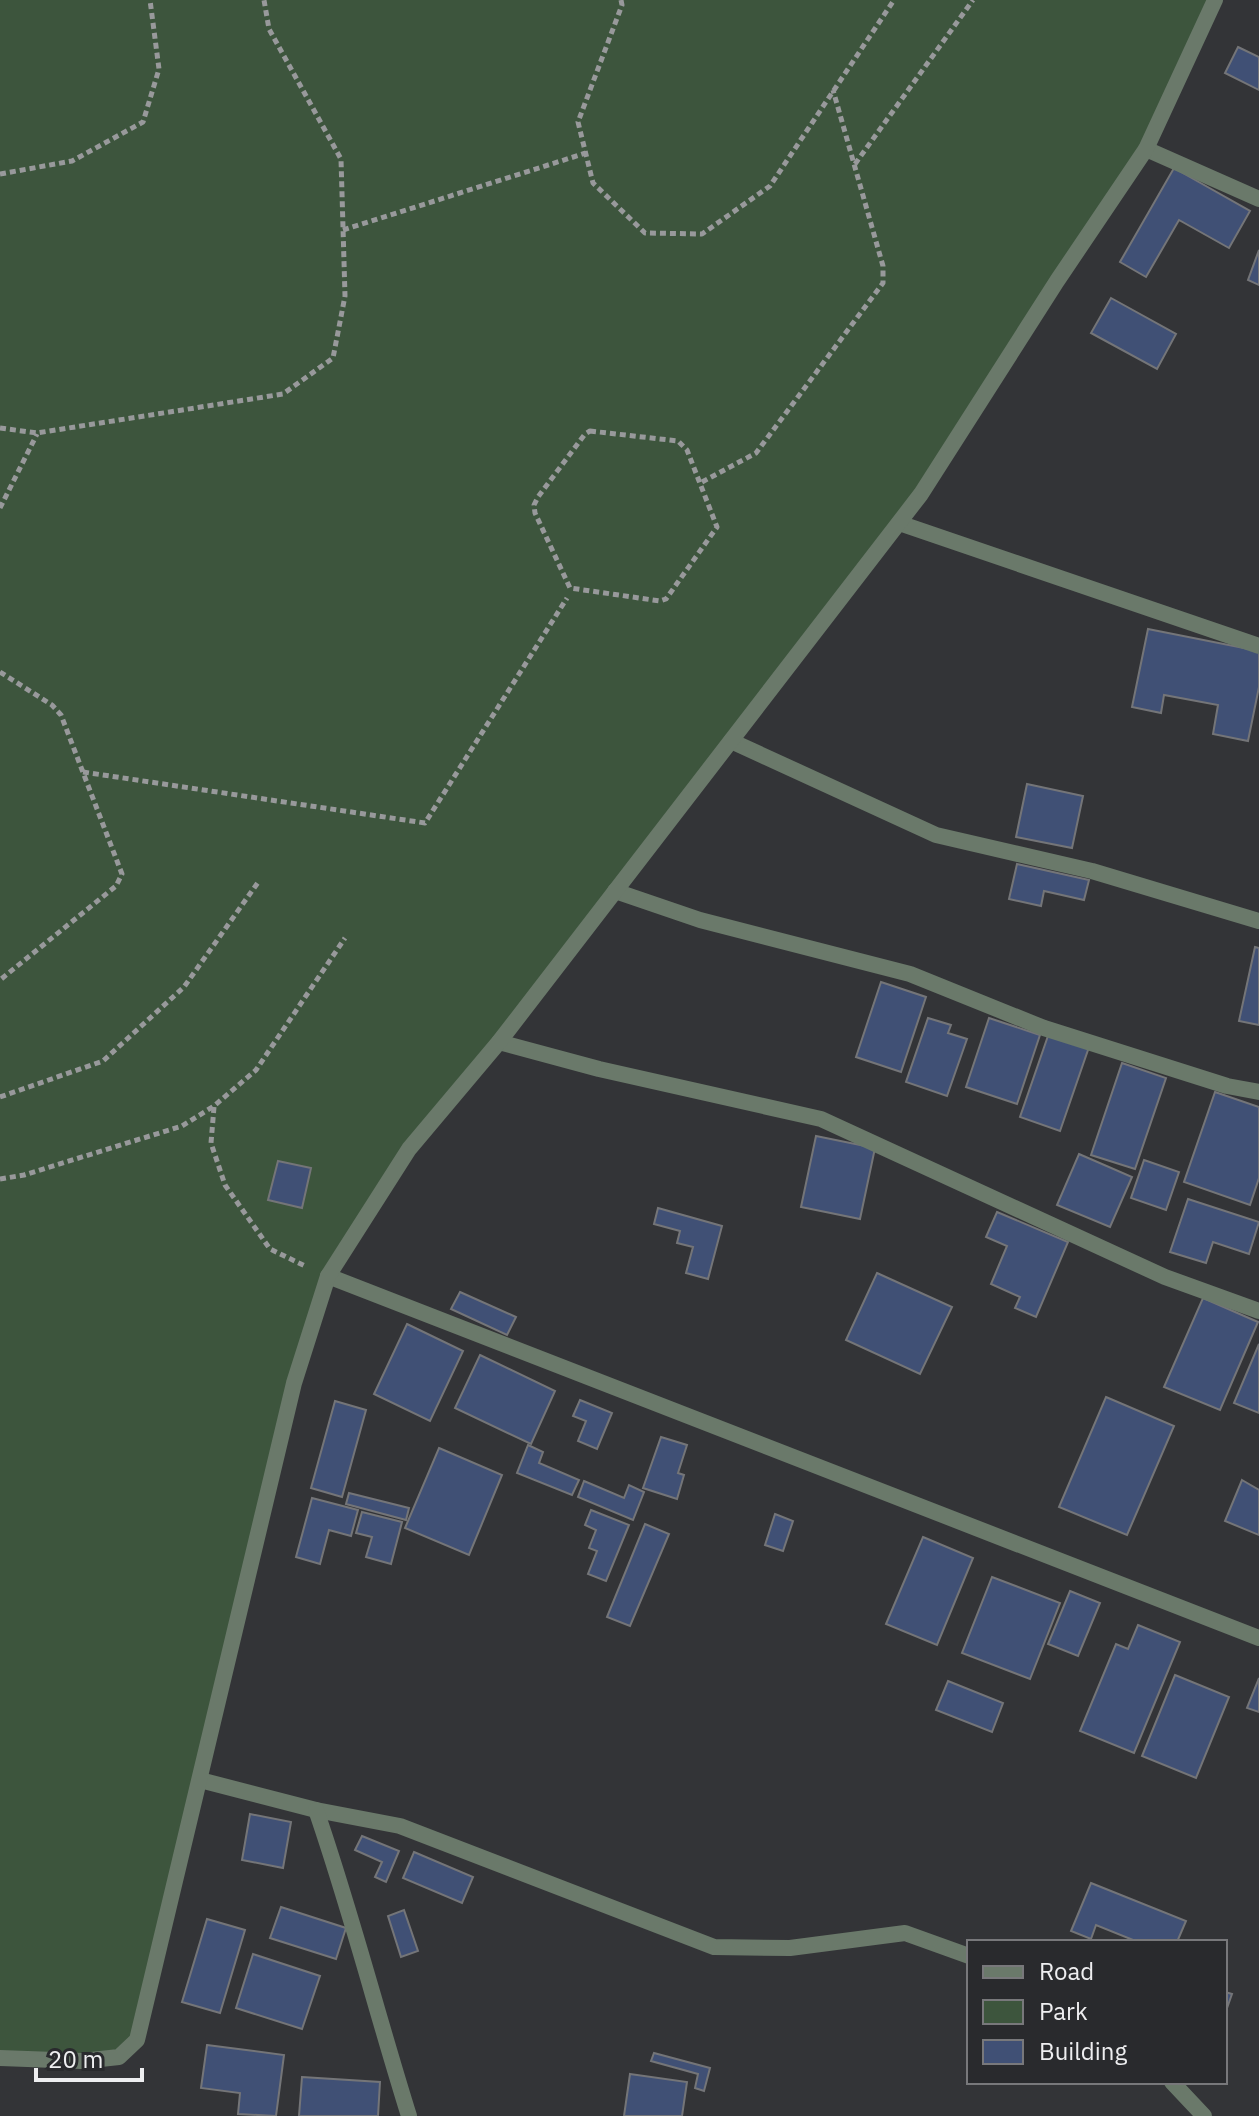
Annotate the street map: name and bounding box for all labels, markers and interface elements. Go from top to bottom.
legend [967,1940,1227,2084]
text: Road [1039,1955,1094,1987]
text: Park [1039,1995,1088,2027]
scale bar [36,2032,142,2082]
text: Building [1039,2035,1127,2067]
text: 20 m [48,2043,103,2075]

